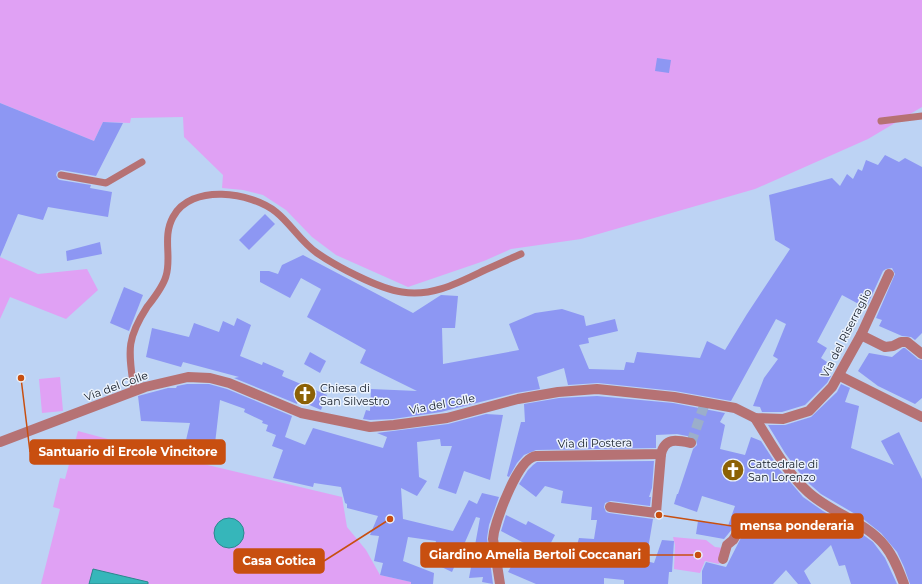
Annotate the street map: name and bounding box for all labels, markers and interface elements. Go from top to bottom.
street label: Via del Riserraglio [818,286,874,380]
street label: Via del Colle [82,368,150,404]
church icon: Chiesa di San Silvestro [292,381,318,407]
place label: Chiesa di San Silvestro [320,381,390,408]
street label: Via del Colle [408,391,476,417]
street label: Via di Postera [558,435,632,451]
callout: Santuario di Ercole Vincitore [30,440,225,464]
text: Santuario di Ercole Vincitore [38,444,218,459]
church icon: Cattedrale di San Lorenzo [720,457,746,483]
place label: Cattedrale di San Lorenzo [748,457,818,484]
callout: mensa ponderaria [732,514,863,538]
text: mensa ponderaria [740,518,854,533]
callout: Giardino Amelia Bertoli Coccanari [421,543,649,567]
text: Giardino Amelia Bertoli Coccanari [429,547,641,562]
callout: Casa Gotica [234,549,324,573]
text: Casa Gotica [242,553,316,568]

